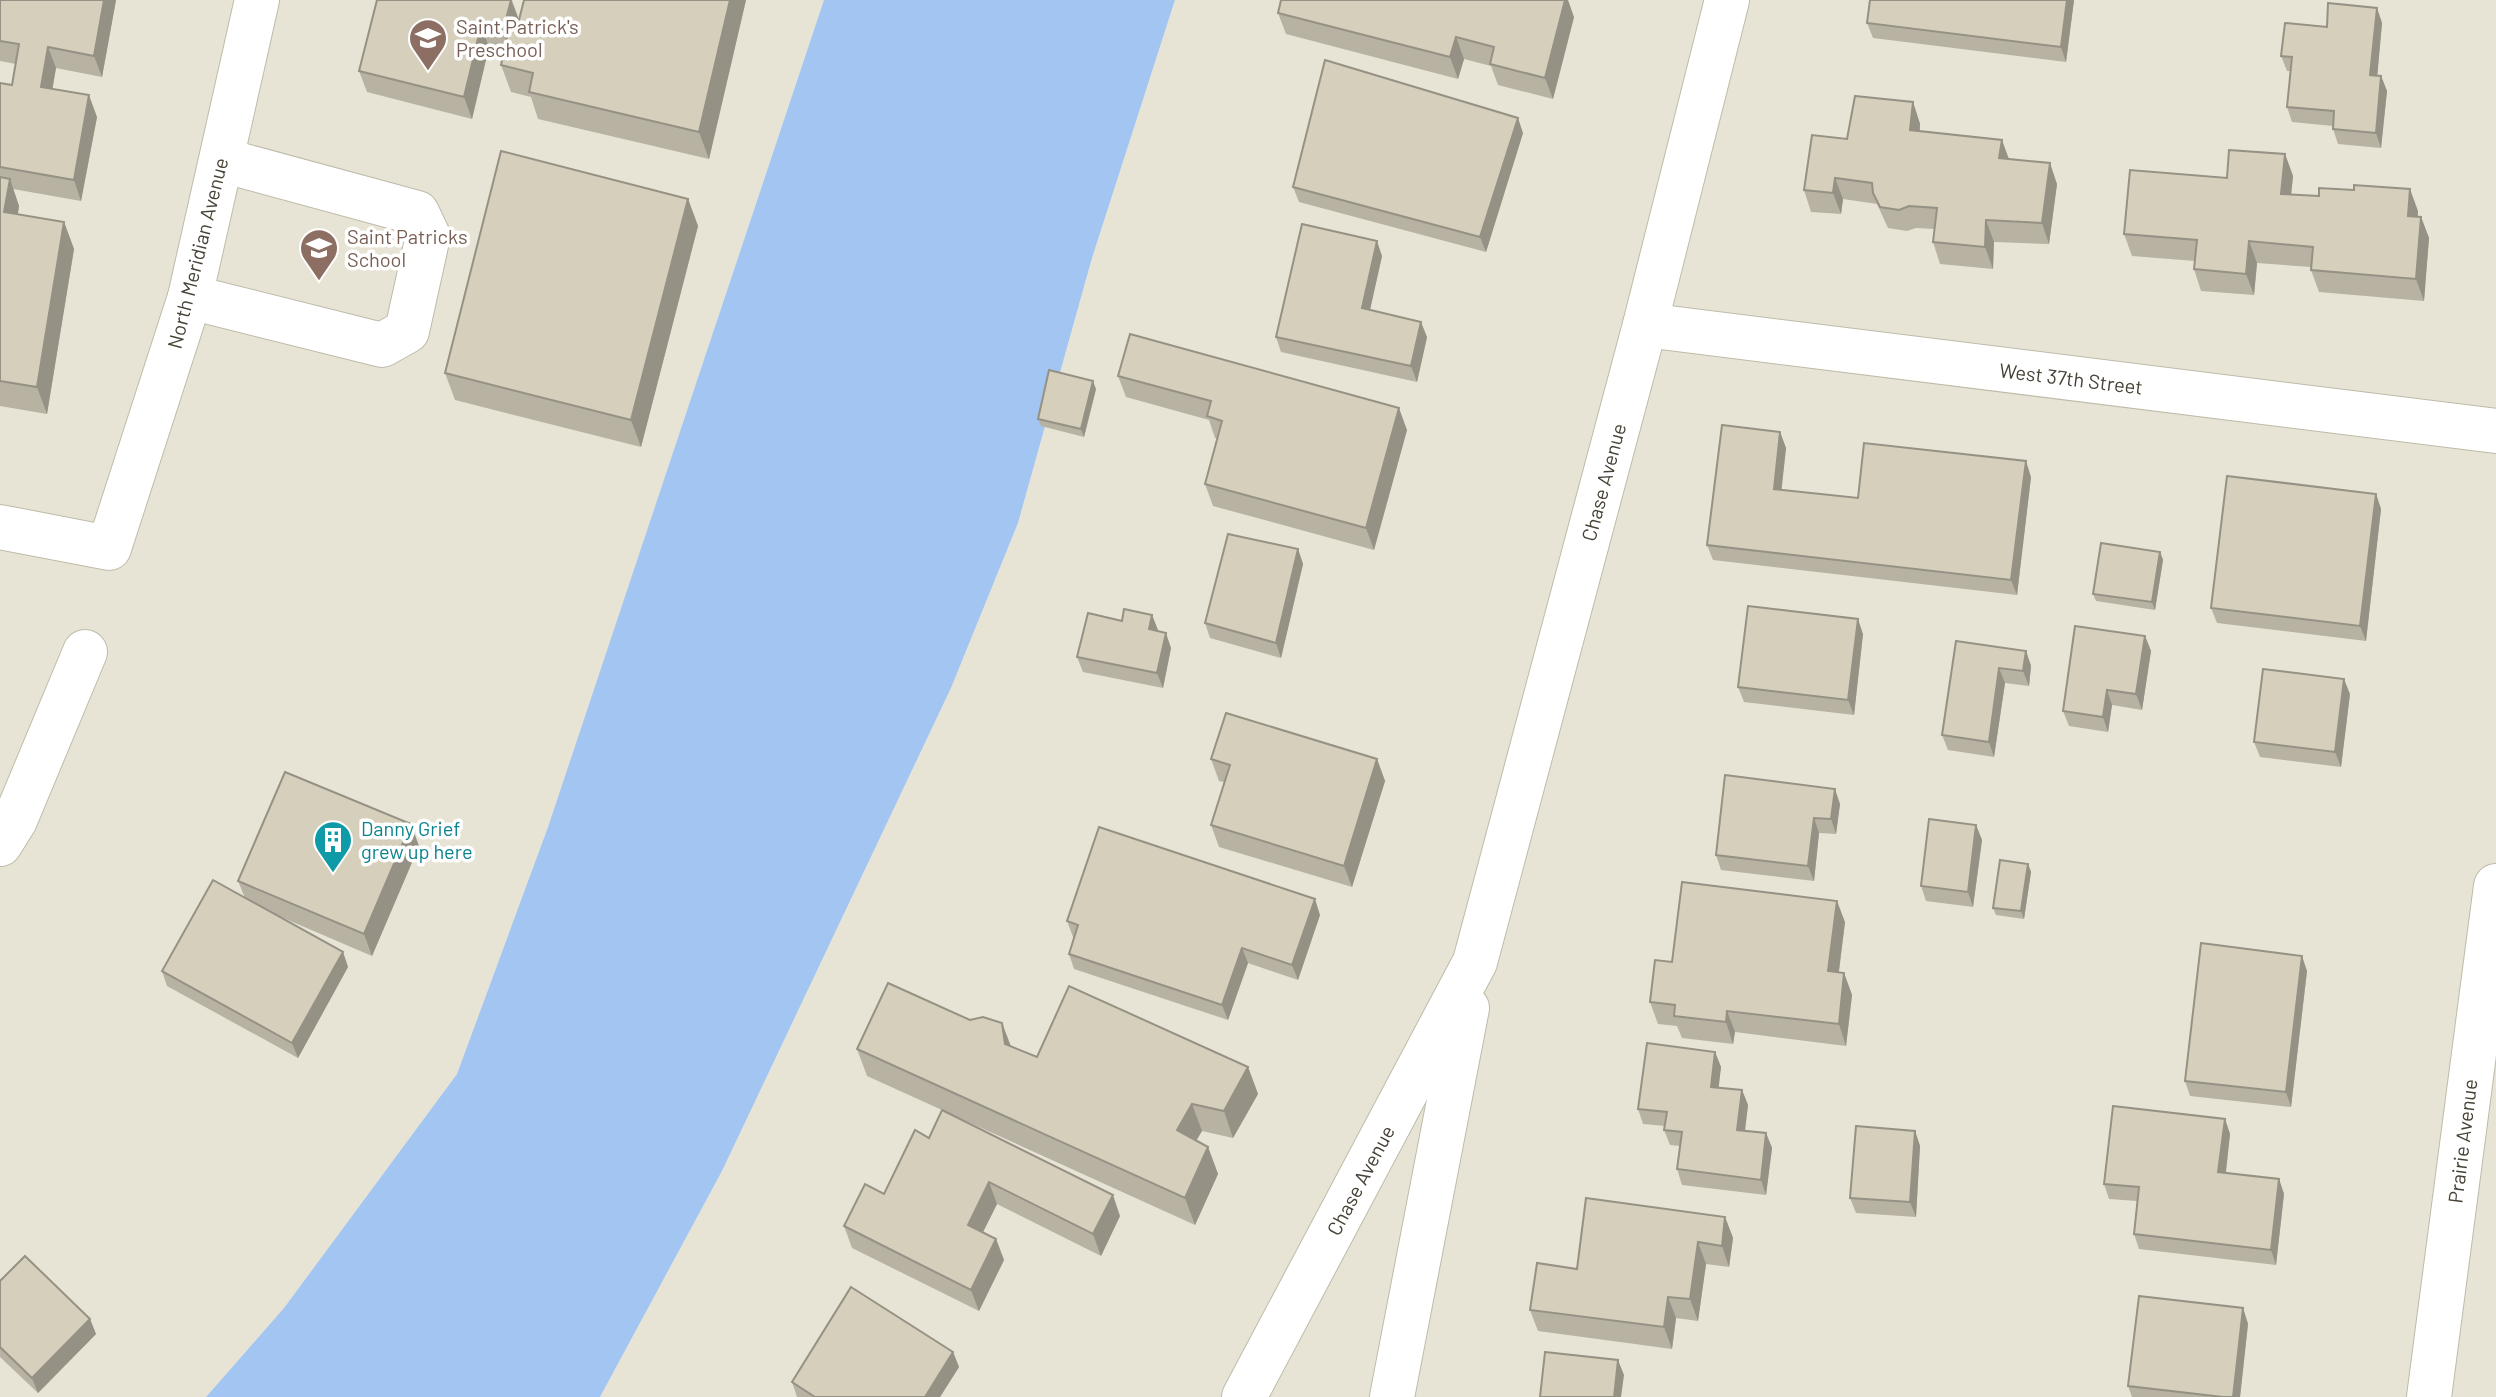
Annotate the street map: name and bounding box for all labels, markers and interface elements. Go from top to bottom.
place label: Saint Patrick's Preschool [456,14,579,61]
school or university icon: Saint Patrick's Preschool [407,17,449,72]
street label: North Meridian Avenue [162,155,232,351]
place label: Saint Patricks School [347,224,468,271]
school or university icon: Saint Patricks School [298,227,340,282]
street label: West 37th Street [1998,357,2144,399]
street label: Chase Avenue [1576,420,1630,544]
place label: Danny Grief grew up here [361,816,473,863]
building icon: Danny Grief grew up here [312,819,354,874]
street label: Prairie Avenue [2442,1078,2482,1204]
street label: Chase Avenue [1321,1121,1399,1239]

